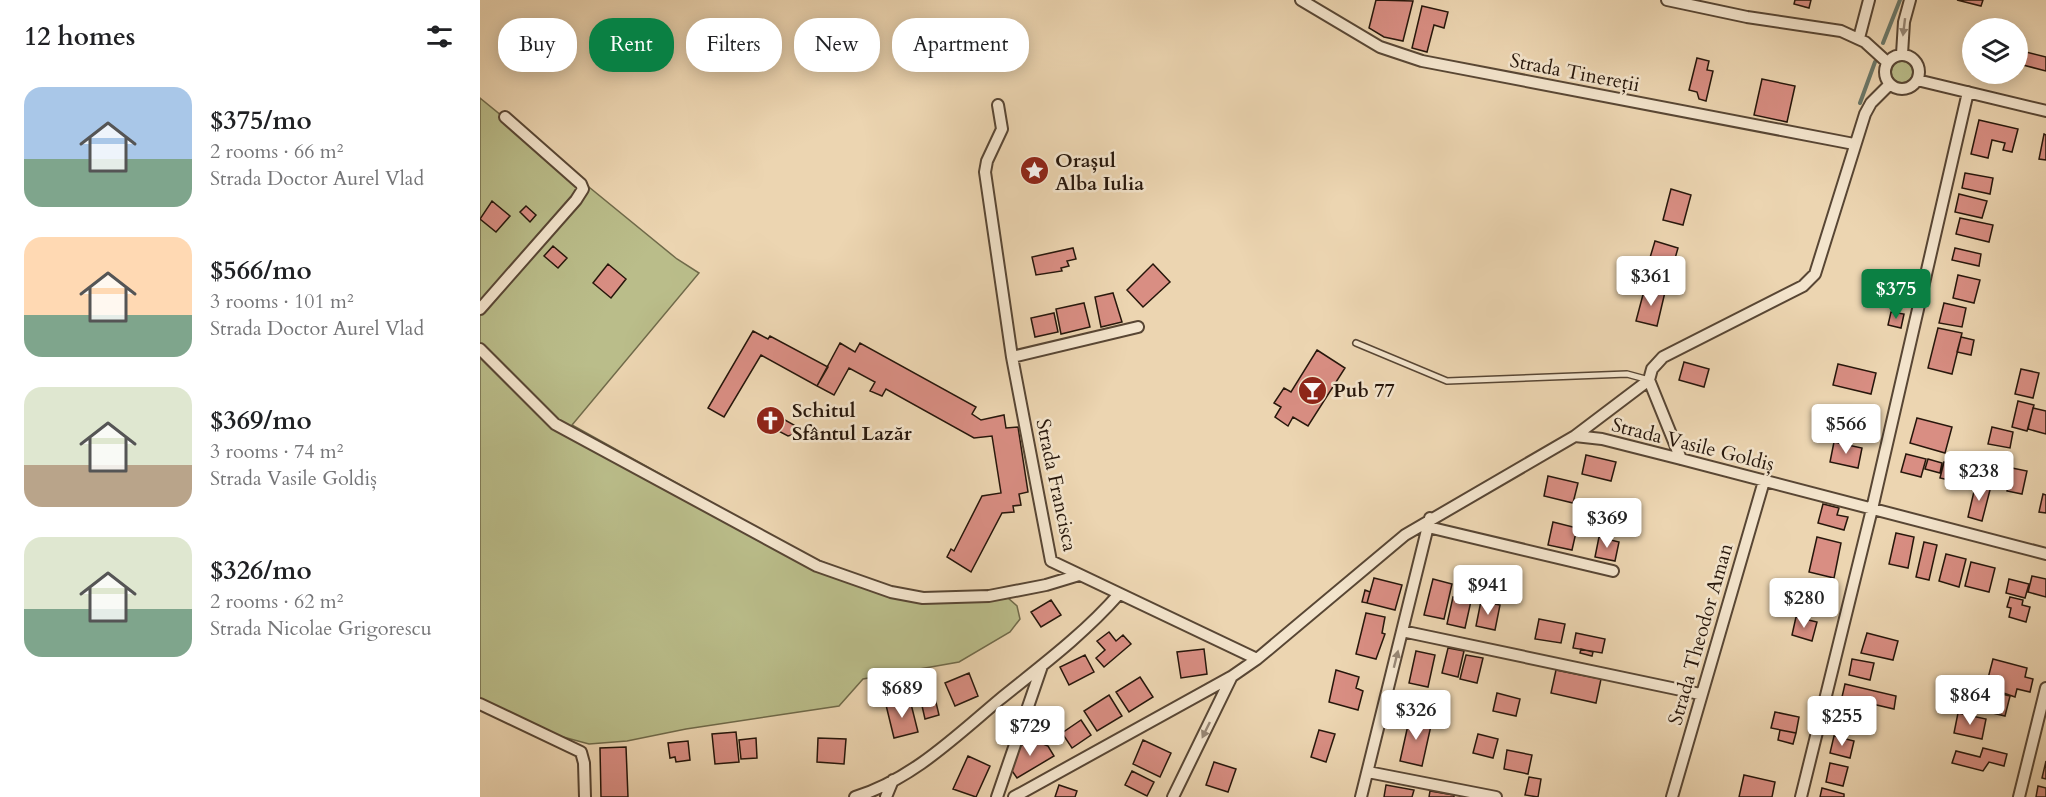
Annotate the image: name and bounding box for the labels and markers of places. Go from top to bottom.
place label: Orașul Alba Iulia [1055,147,1144,197]
place icon: Orașul Alba Iulia [1018,155,1050,187]
pin: $361 [1615,256,1687,307]
pin: $375 [1860,269,1932,320]
bar icon: Pub 77 [1296,374,1328,406]
place label: Pub 77 [1333,377,1395,404]
place label: Schitul Sfântul Lazăr [792,397,913,447]
pin: $566 [1810,404,1882,455]
church icon: Schitul Sfântul Lazăr [755,405,787,437]
pin: $238 [1943,451,2015,502]
pin: $369 [1571,498,1643,549]
pin: $941 [1452,565,1524,616]
pin: $280 [1768,578,1840,629]
pin: $689 [866,668,938,719]
pin: $864 [1934,675,2006,726]
pin: $326 [1380,690,1452,741]
pin: $255 [1806,696,1878,747]
pin: $729 [994,706,1066,757]

